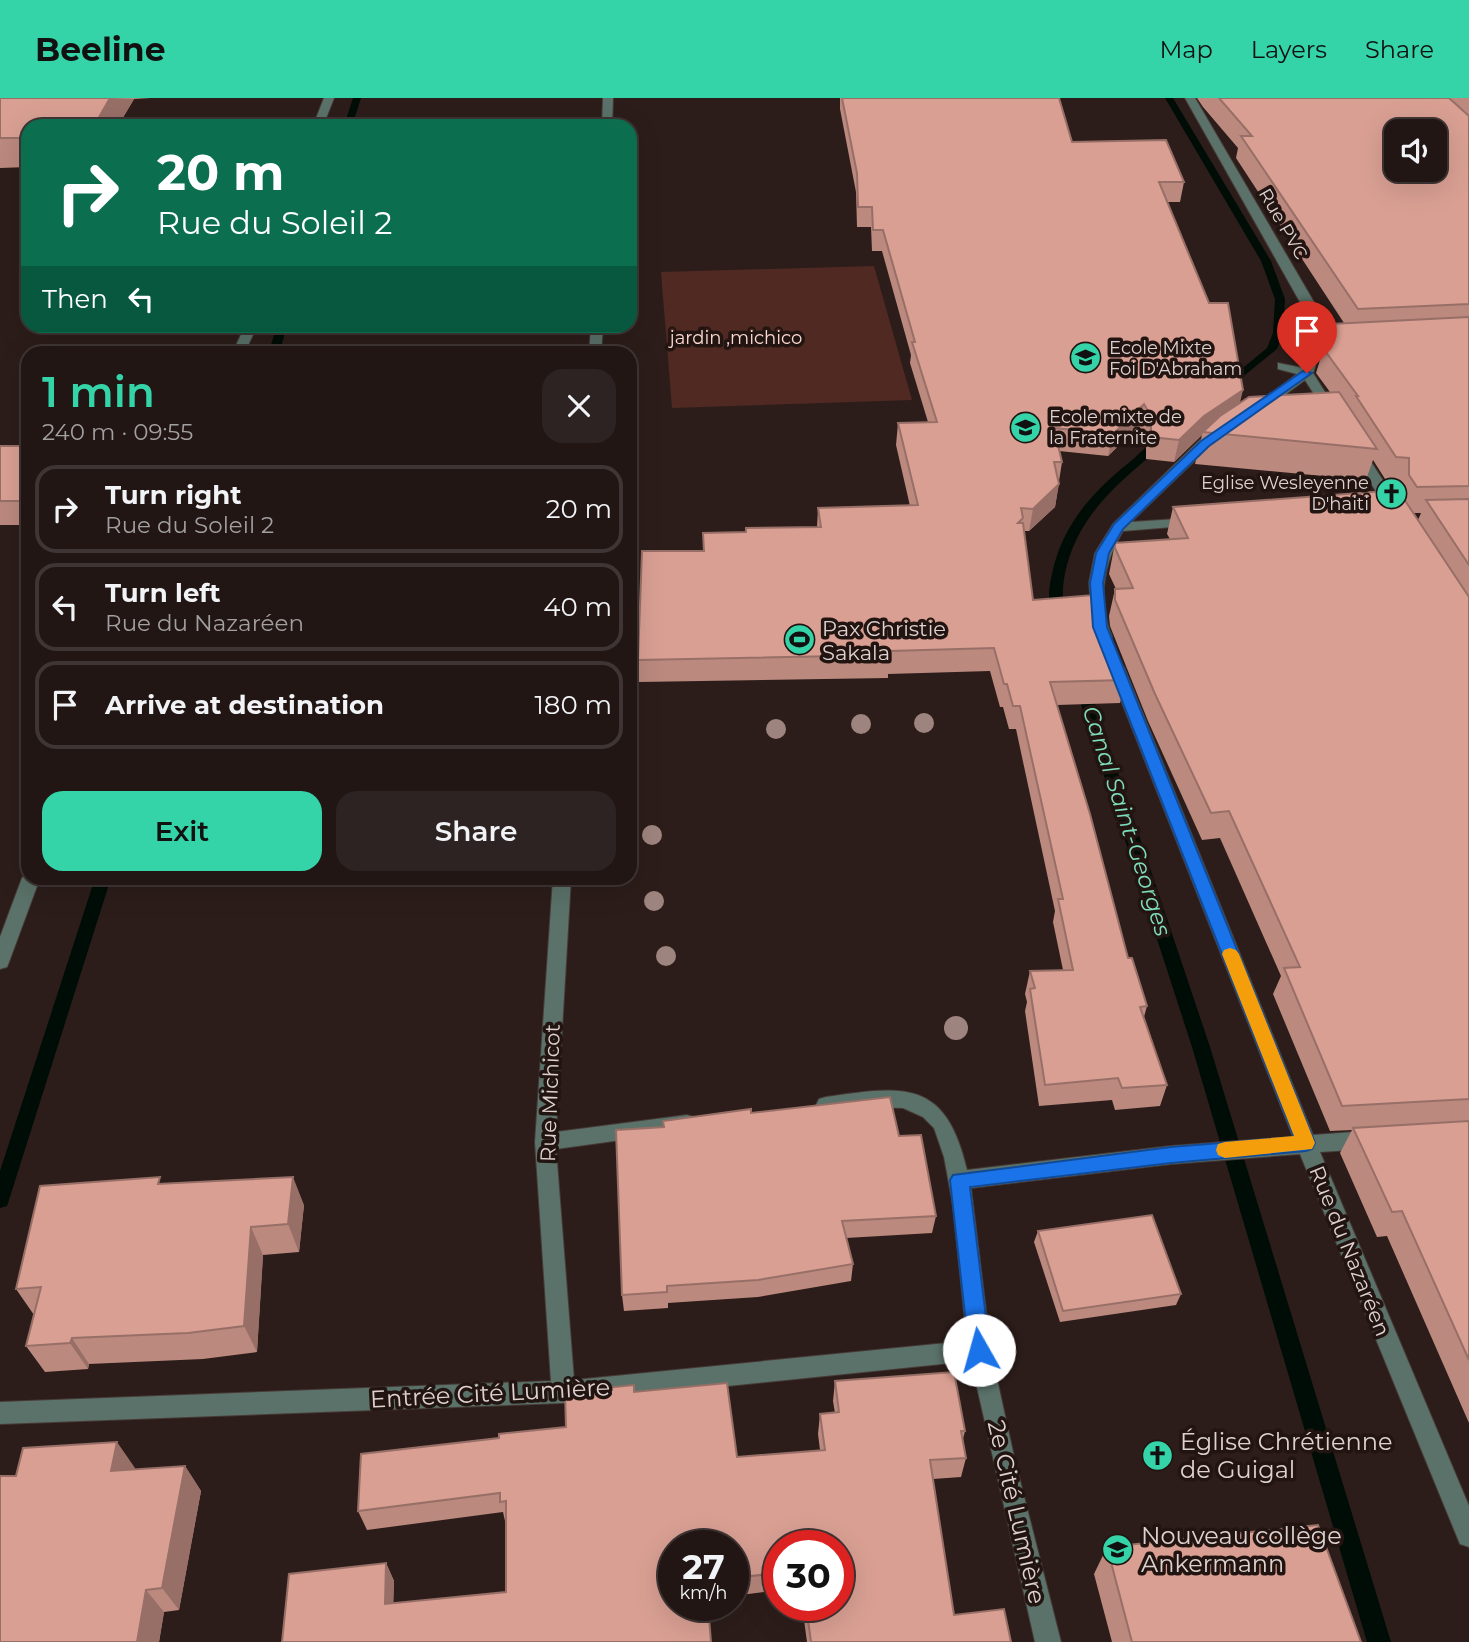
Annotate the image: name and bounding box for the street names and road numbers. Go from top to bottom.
street label: Rue PVC [1254,185,1312,264]
street label: Rue Michicot [535,1024,565,1162]
street label: Rue du Nazaréen [1304,1162,1396,1340]
street label: Entrée Cité Lumière [369,1372,611,1414]
street label: 2e Cité Lumière [982,1417,1052,1607]

